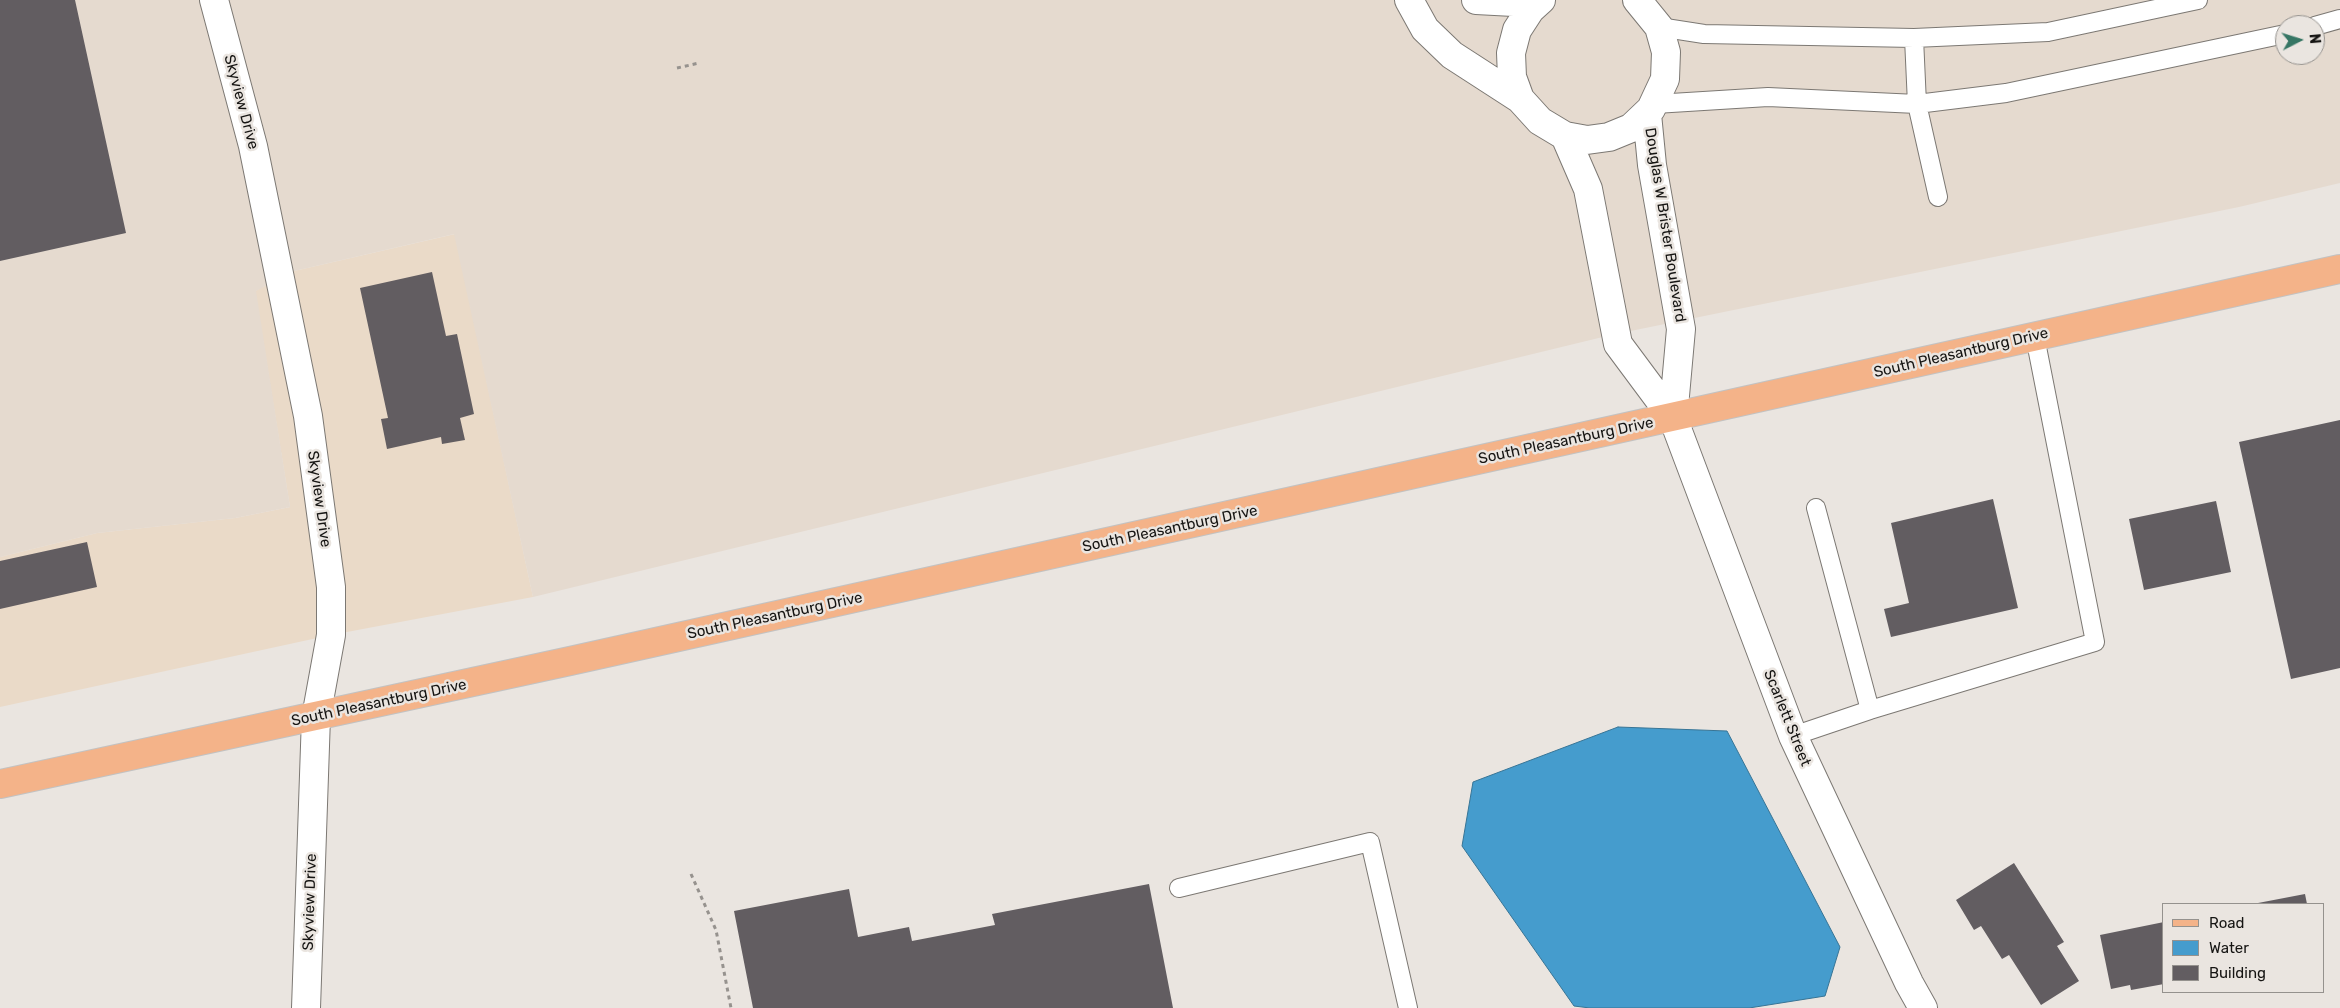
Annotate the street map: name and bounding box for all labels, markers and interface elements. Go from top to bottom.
north arrow [2275,15,2325,65]
text: N [2306,33,2323,44]
street label: Skyview Drive [220,53,262,151]
street label: Douglas W Brister Boulevard [1641,126,1689,324]
street label: South Pleasantburg Drive [1872,324,2050,382]
street label: South Pleasantburg Drive [1477,414,1655,468]
street label: Skyview Drive [303,450,335,548]
street label: South Pleasantburg Drive [1081,502,1259,556]
street label: South Pleasantburg Drive [686,589,864,643]
street label: Scarlett Street [1759,667,1815,769]
street label: South Pleasantburg Drive [290,676,468,730]
street label: Skyview Drive [299,853,321,951]
legend [2162,903,2325,993]
text: Road [2209,914,2245,932]
text: Water [2209,939,2249,957]
text: Building [2209,964,2266,982]

